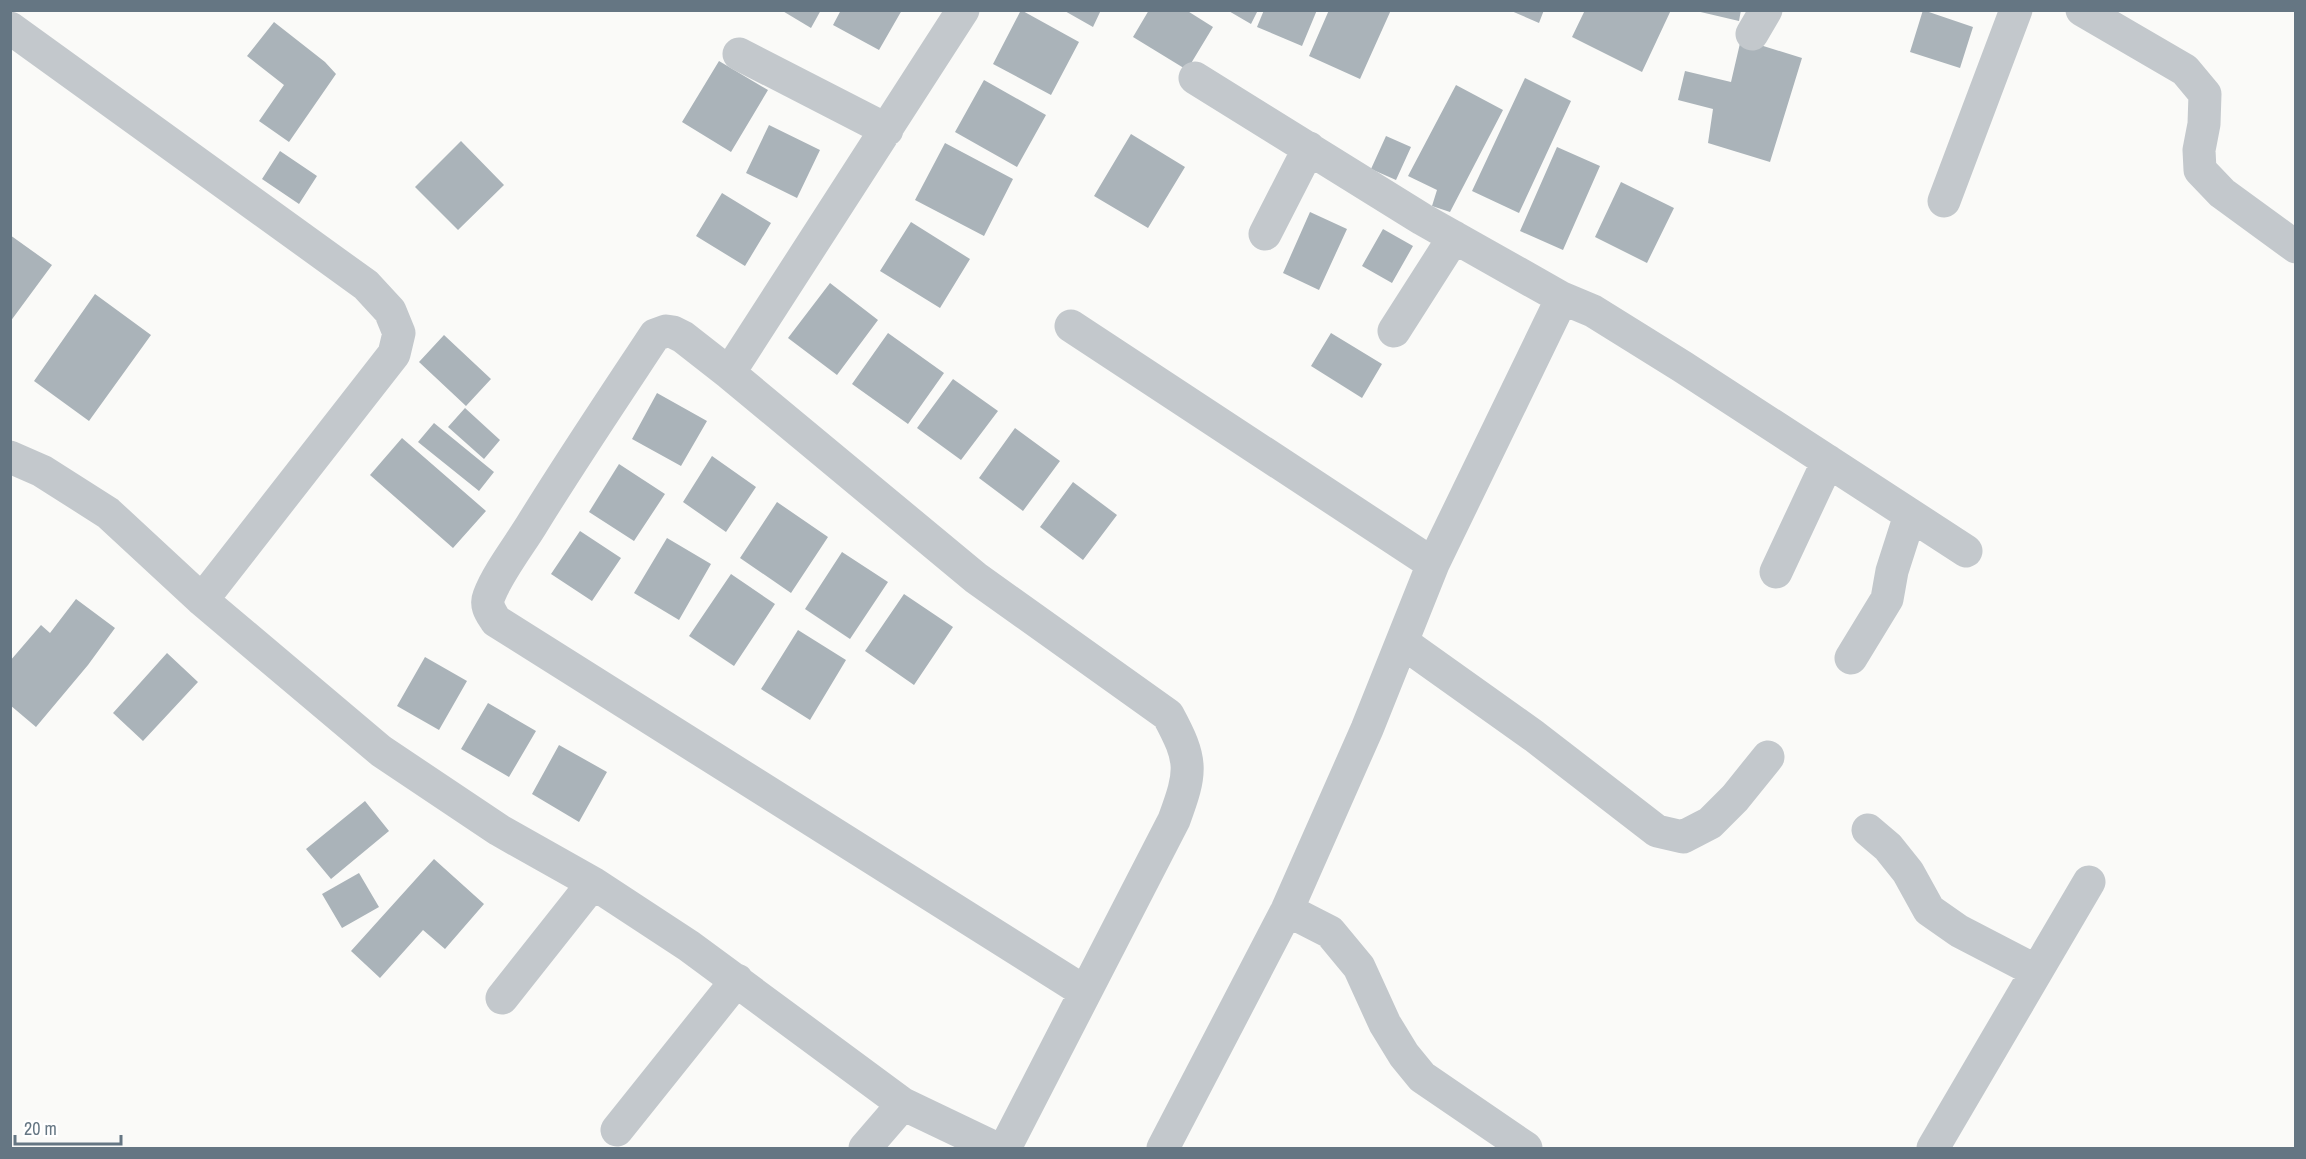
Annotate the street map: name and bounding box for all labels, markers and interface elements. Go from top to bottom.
scale bar [15,1108,122,1146]
text: 20 m [24,1116,57,1141]

